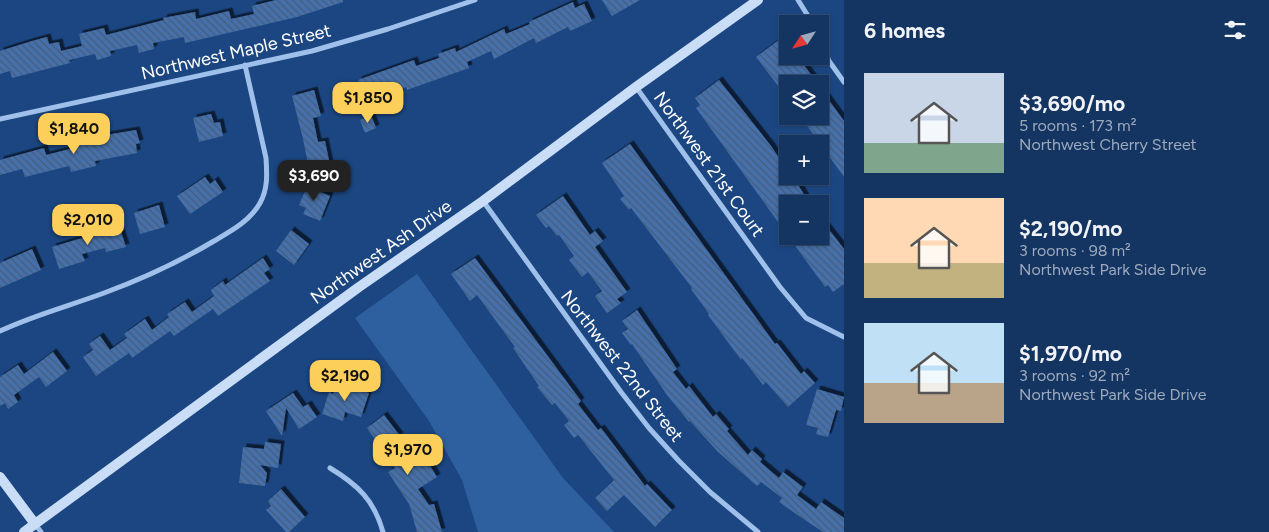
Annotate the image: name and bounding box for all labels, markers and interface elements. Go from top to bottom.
north arrow [779,15,829,65]
map controls [779,15,829,245]
icon: filters [1221,16,1249,44]
text: 6 homes [864,18,945,43]
street label: Northwest Maple Street [139,19,333,85]
button: layers [779,75,829,125]
pin: $1,850 [327,82,409,124]
street label: Northwest 21st Court [649,87,769,241]
text: $1,850 [343,88,393,107]
text: $3,690/mo [1019,91,1125,116]
icon: home [904,93,964,153]
pin: $1,840 [33,112,115,155]
text: 5 rooms · 173 m² [1019,116,1136,135]
text: $1,840 [49,119,99,138]
button: + [779,135,829,185]
text: Northwest Cherry Street [1019,135,1197,154]
pin: $3,690 [273,160,355,202]
text: $3,690 [289,166,339,185]
street label: Northwest Ash Drive [306,195,456,309]
button: − [779,195,829,245]
pin: $2,010 [47,204,129,246]
text: $2,010 [63,210,113,229]
text: $2,190/mo [1019,216,1122,241]
icon: home [904,218,964,278]
text: 3 rooms · 98 m² [1019,241,1131,260]
text: Northwest Park Side Drive [1019,260,1206,279]
street label: Northwest 22nd Street [556,286,688,446]
text: $1,970/mo [1019,341,1122,366]
icon: home [904,343,964,403]
pin: $2,190 [304,360,386,402]
text: $2,190 [321,366,369,385]
text: 3 rooms · 92 m² [1019,366,1130,385]
text: Northwest Park Side Drive [1019,385,1206,404]
pin: $1,970 [367,434,449,476]
text: $1,970 [384,440,432,459]

